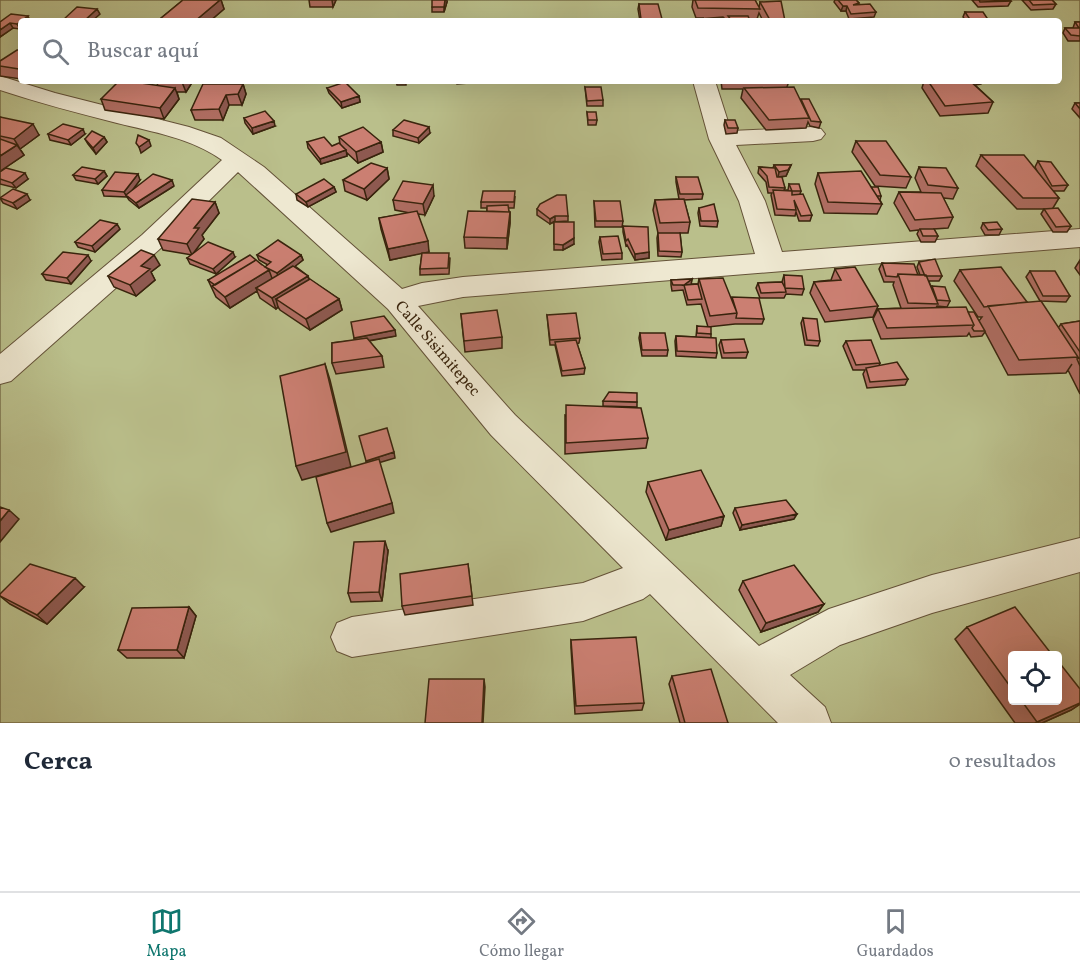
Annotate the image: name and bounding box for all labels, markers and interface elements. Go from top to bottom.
search box [18,18,1062,84]
icon: search [39,35,72,68]
text: Buscar aquí [87,36,199,67]
street label: Calle Sisimitepec [389,296,485,402]
map controls [1008,651,1062,705]
button: locate [1008,651,1062,705]
text: Cerca [24,744,93,780]
text: 0 resultados [949,748,1056,776]
tab: Mapa [146,905,186,963]
tab: Cómo llegar [479,905,564,963]
tab: Guardados [857,905,934,963]

